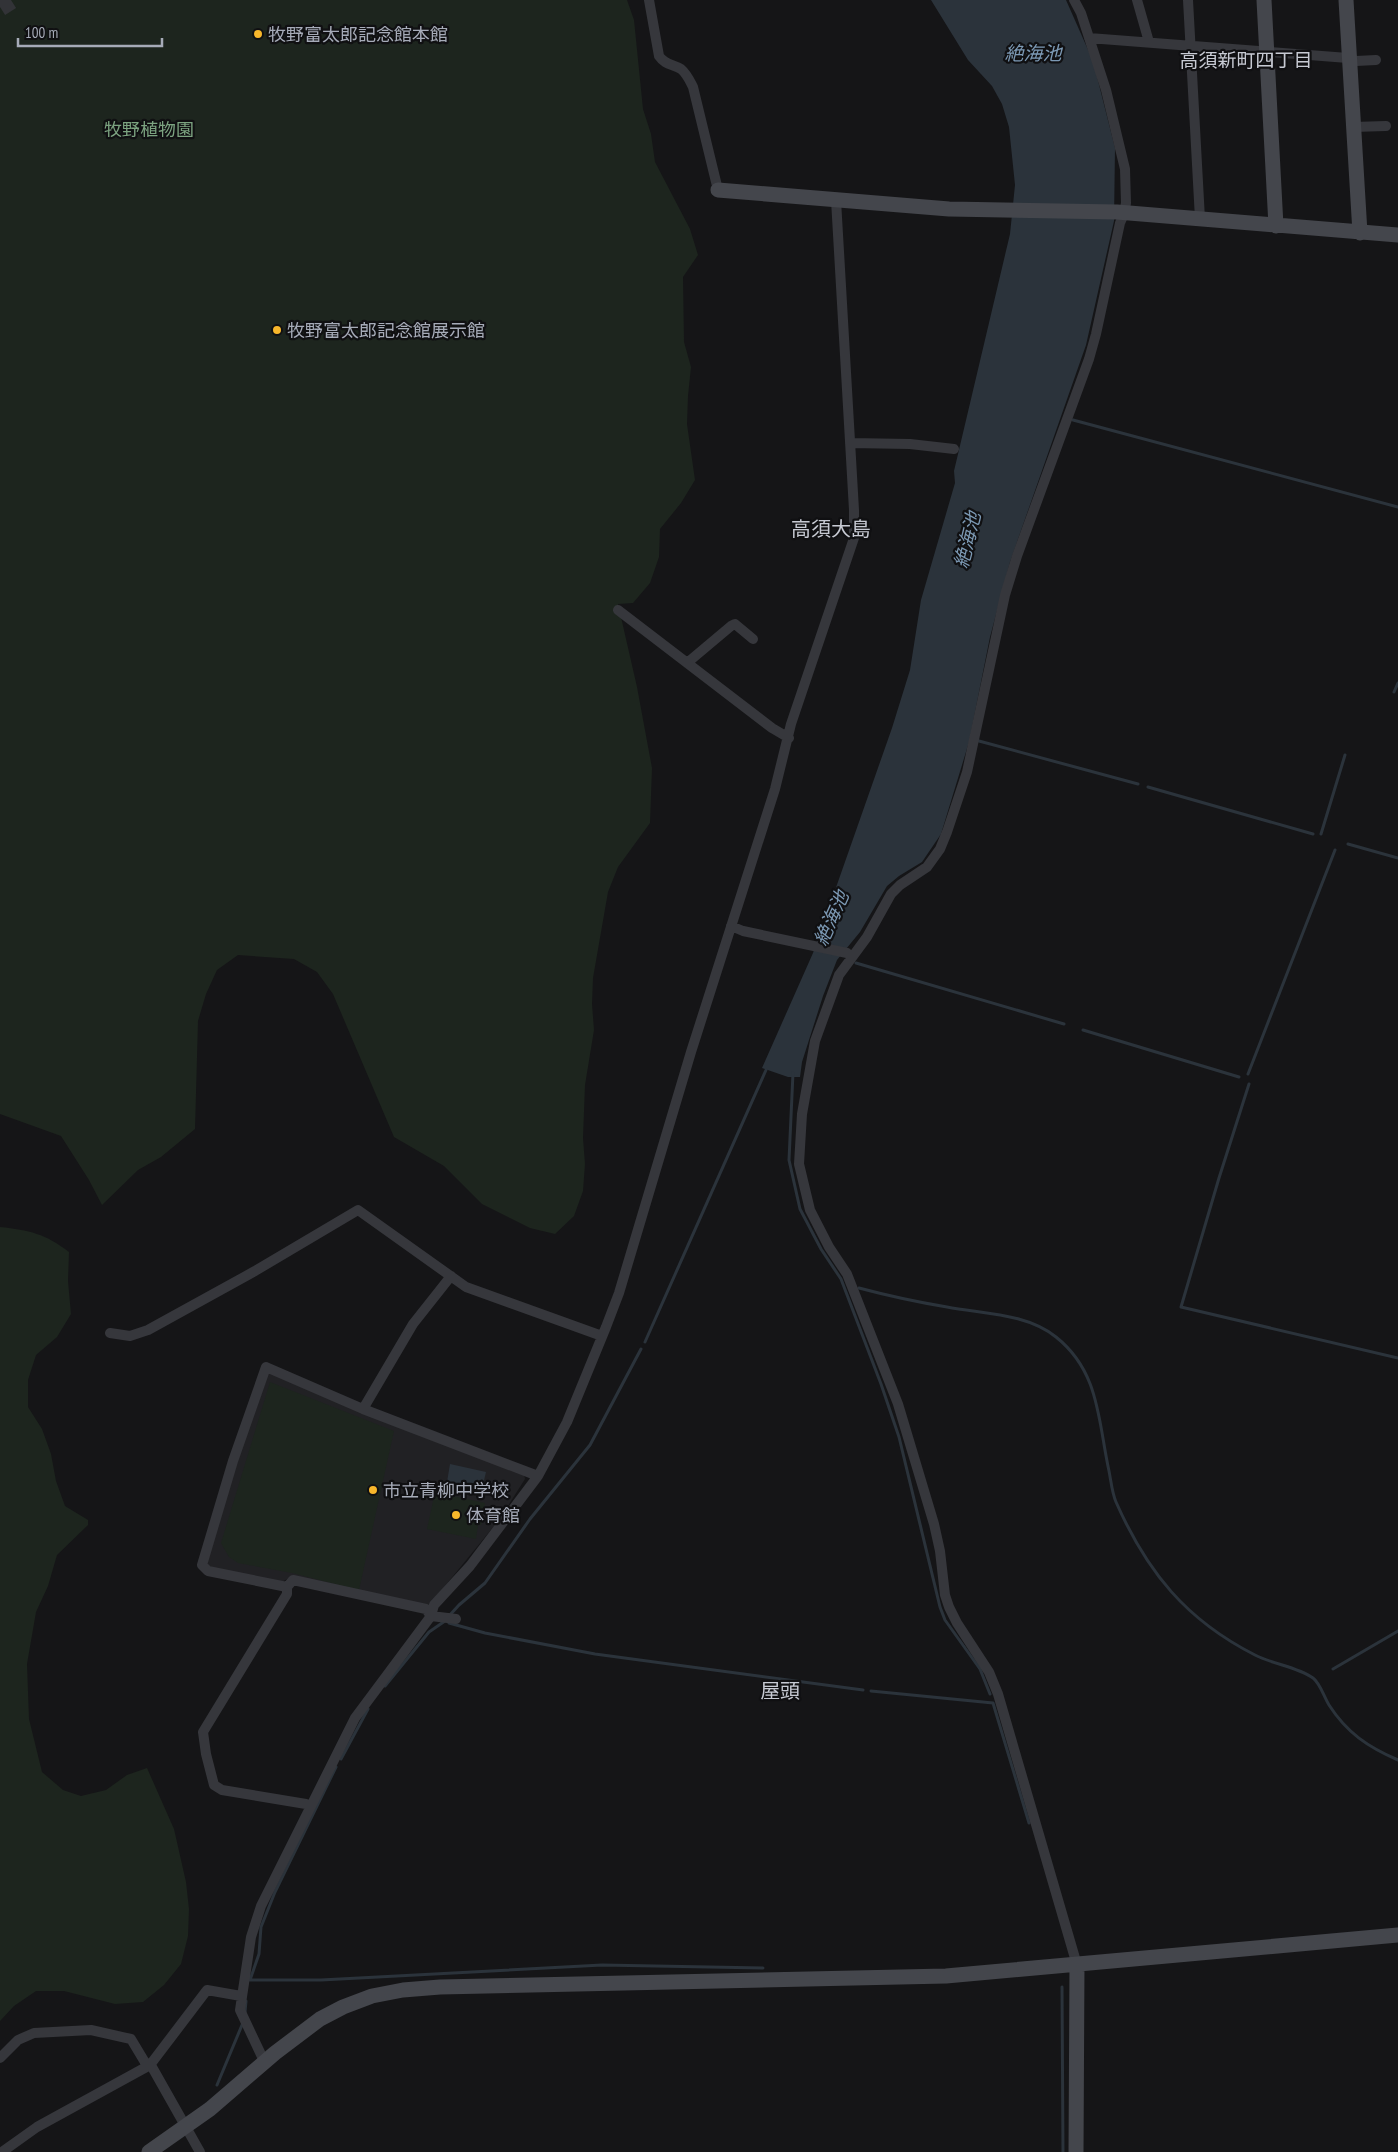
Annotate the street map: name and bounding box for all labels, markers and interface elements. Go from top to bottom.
scale bar [18,15,161,47]
text: 100 m [25,23,58,42]
place label: 牧野富太郎記念館本館 [268,23,448,46]
marker: 牧野富太郎記念館本館 [252,28,264,40]
water label: 絶海池 [1004,41,1063,65]
district label: 高須新町四丁目 [1179,48,1313,72]
park label: 牧野植物園 [104,118,194,141]
place label: 牧野富太郎記念館展示館 [287,319,485,342]
marker: 牧野富太郎記念館展示館 [271,324,283,336]
water label: 絶海池 [948,508,986,571]
district label: 高須大島 [791,516,871,542]
water label: 絶海池 [808,885,854,949]
place label: 市立青柳中学校 [383,1479,509,1502]
marker: 市立青柳中学校 [367,1484,379,1496]
place label: 体育館 [466,1504,520,1527]
marker: 体育館 [450,1509,462,1521]
district label: 屋頭 [760,1678,800,1704]

